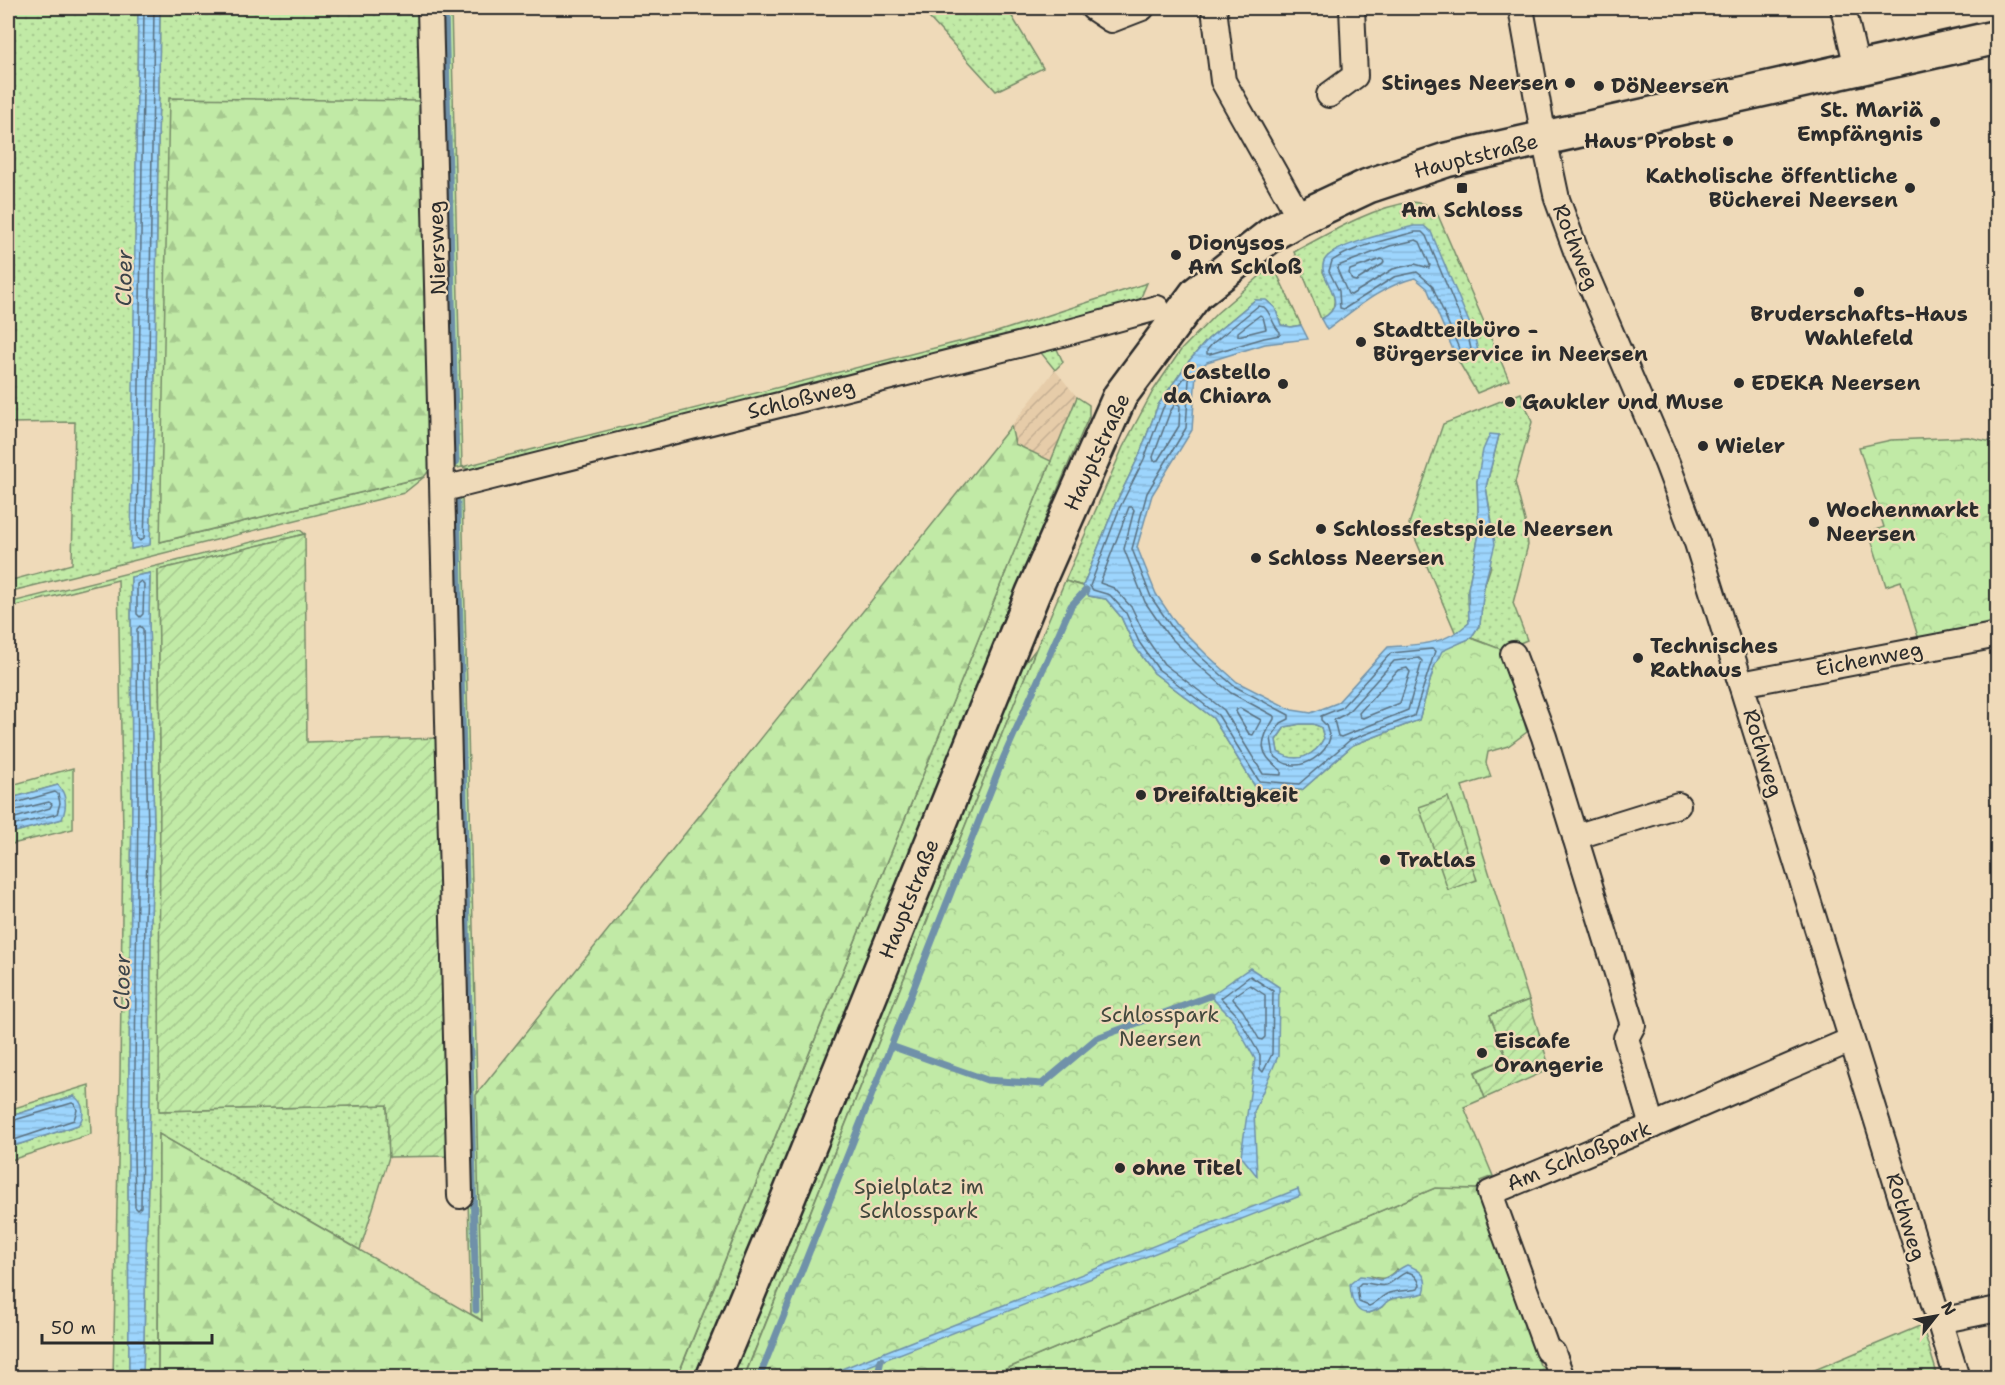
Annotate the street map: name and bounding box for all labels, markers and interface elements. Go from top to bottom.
place label: Stinges Neersen [1381,69,1558,97]
place label: DöNeersen [1611,72,1729,100]
marker: Stinges Neersen [1563,76,1577,90]
marker: DöNeersen [1592,79,1606,93]
place label: St. Mariä Empfängnis [1797,96,1924,148]
marker: St. Mariä Empfängnis [1928,115,1942,129]
street label: Hauptstraße [1411,127,1541,185]
place label: Haus Probst [1584,127,1716,155]
marker: Haus Probst [1721,134,1735,148]
place label: Katholische öffentliche Bücherei Neersen [1645,162,1898,214]
marker: Am Schloss [1455,181,1469,195]
marker: Katholische öffentliche Bücherei Neersen [1903,181,1917,195]
place label: Am Schloss [1401,196,1523,224]
street label: Niersweg [421,200,453,296]
street label: Rothweg [1546,200,1606,294]
place label: Dionysos Am Schloß [1188,229,1302,281]
marker: Dionysos Am Schloß [1169,248,1183,262]
water label: Cloer [109,249,139,306]
marker: Bruderschafts-Haus Wahlefeld [1852,285,1866,299]
place label: Bruderschafts-Haus Wahlefeld [1750,300,1968,352]
place label: Stadtteilbüro - Bürgerservice in Neersen [1373,316,1648,368]
marker: Stadtteilbüro - Bürgerservice in Neersen [1354,335,1368,349]
place label: Castello da Chiara [1163,358,1272,410]
place label: EDEKA Neersen [1751,369,1921,397]
street label: Schloßweg [744,372,858,426]
marker: EDEKA Neersen [1732,376,1746,390]
marker: Castello da Chiara [1276,377,1290,391]
place label: Gaukler und Muse [1522,388,1724,416]
street label: Hauptstraße [1057,389,1137,515]
marker: Gaukler und Muse [1503,395,1517,409]
place label: Wieler [1715,432,1785,460]
marker: Wieler [1696,439,1710,453]
place label: Wochenmarkt Neersen [1826,496,1979,548]
place label: Schlossfestspiele Neersen [1333,515,1613,543]
marker: Wochenmarkt Neersen [1807,515,1821,529]
marker: Schlossfestspiele Neersen [1314,522,1328,536]
place label: Schloss Neersen [1268,544,1444,572]
marker: Schloss Neersen [1249,551,1263,565]
place label: Technisches Rathaus [1650,632,1778,684]
street label: Eichenweg [1813,635,1925,683]
marker: Technisches Rathaus [1631,651,1645,665]
street label: Rothweg [1736,706,1790,800]
place label: Dreifaltigkeit [1153,781,1298,809]
marker: Dreifaltigkeit [1134,788,1148,802]
street label: Hauptstraße [872,835,946,963]
place label: Tratlas [1397,846,1476,874]
marker: Tratlas [1378,853,1392,867]
water label: Cloer [107,953,137,1010]
park label: Schlosspark Neersen [1101,1001,1219,1053]
place label: Eiscafe Orangerie [1494,1027,1604,1079]
marker: Eiscafe Orangerie [1475,1046,1489,1060]
street label: Am Schloßpark [1503,1114,1655,1198]
place label: ohne Titel [1132,1154,1242,1182]
marker: ohne Titel [1113,1161,1127,1175]
street label: Rothweg [1879,1170,1933,1264]
park label: Spielplatz im Schlosspark [854,1173,984,1225]
north arrow [1906,1286,1966,1346]
text: N [1936,1298,1961,1319]
scale bar [42,1307,212,1345]
text: 50 m [51,1316,96,1340]

